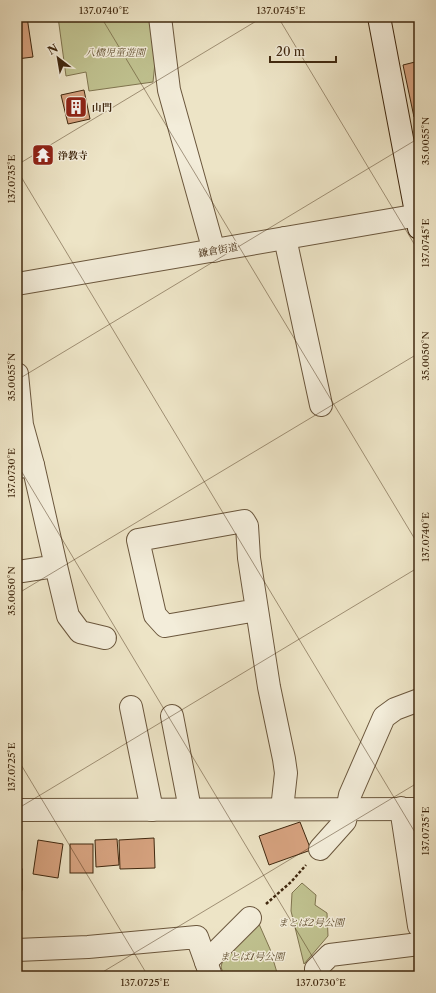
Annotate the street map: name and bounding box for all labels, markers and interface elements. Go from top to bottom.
text: 137.0740°E [79,4,129,17]
text: 137.0745°E [257,4,306,17]
north arrow [38,38,78,78]
scale bar [270,38,336,64]
text: N [45,41,61,58]
text: 20 m [276,44,305,59]
park label: 八橋児童遊園 [85,46,147,59]
building icon: 山門 [63,94,89,120]
place label: 山門 [92,101,112,114]
text: 35.0055°N [419,117,432,165]
temple icon: 浄教寺 [30,142,56,168]
place label: 浄教寺 [58,149,88,162]
text: 137.0735°E [5,154,18,203]
text: 137.0745°E [419,218,432,267]
street label: 鎌倉街道 [197,240,239,260]
text: 35.0050°N [419,331,432,381]
text: 35.0055°N [5,353,18,401]
text: 137.0730°E [5,448,18,498]
text: 137.0740°E [419,512,432,562]
text: 35.0050°N [5,566,18,616]
text: 137.0725°E [5,742,18,792]
text: 137.0735°E [419,806,432,855]
park label: まとば2号公園 [278,916,346,929]
park label: まとば1号公園 [220,950,286,963]
text: 137.0725°E [120,976,170,989]
text: 137.0730°E [296,976,346,989]

